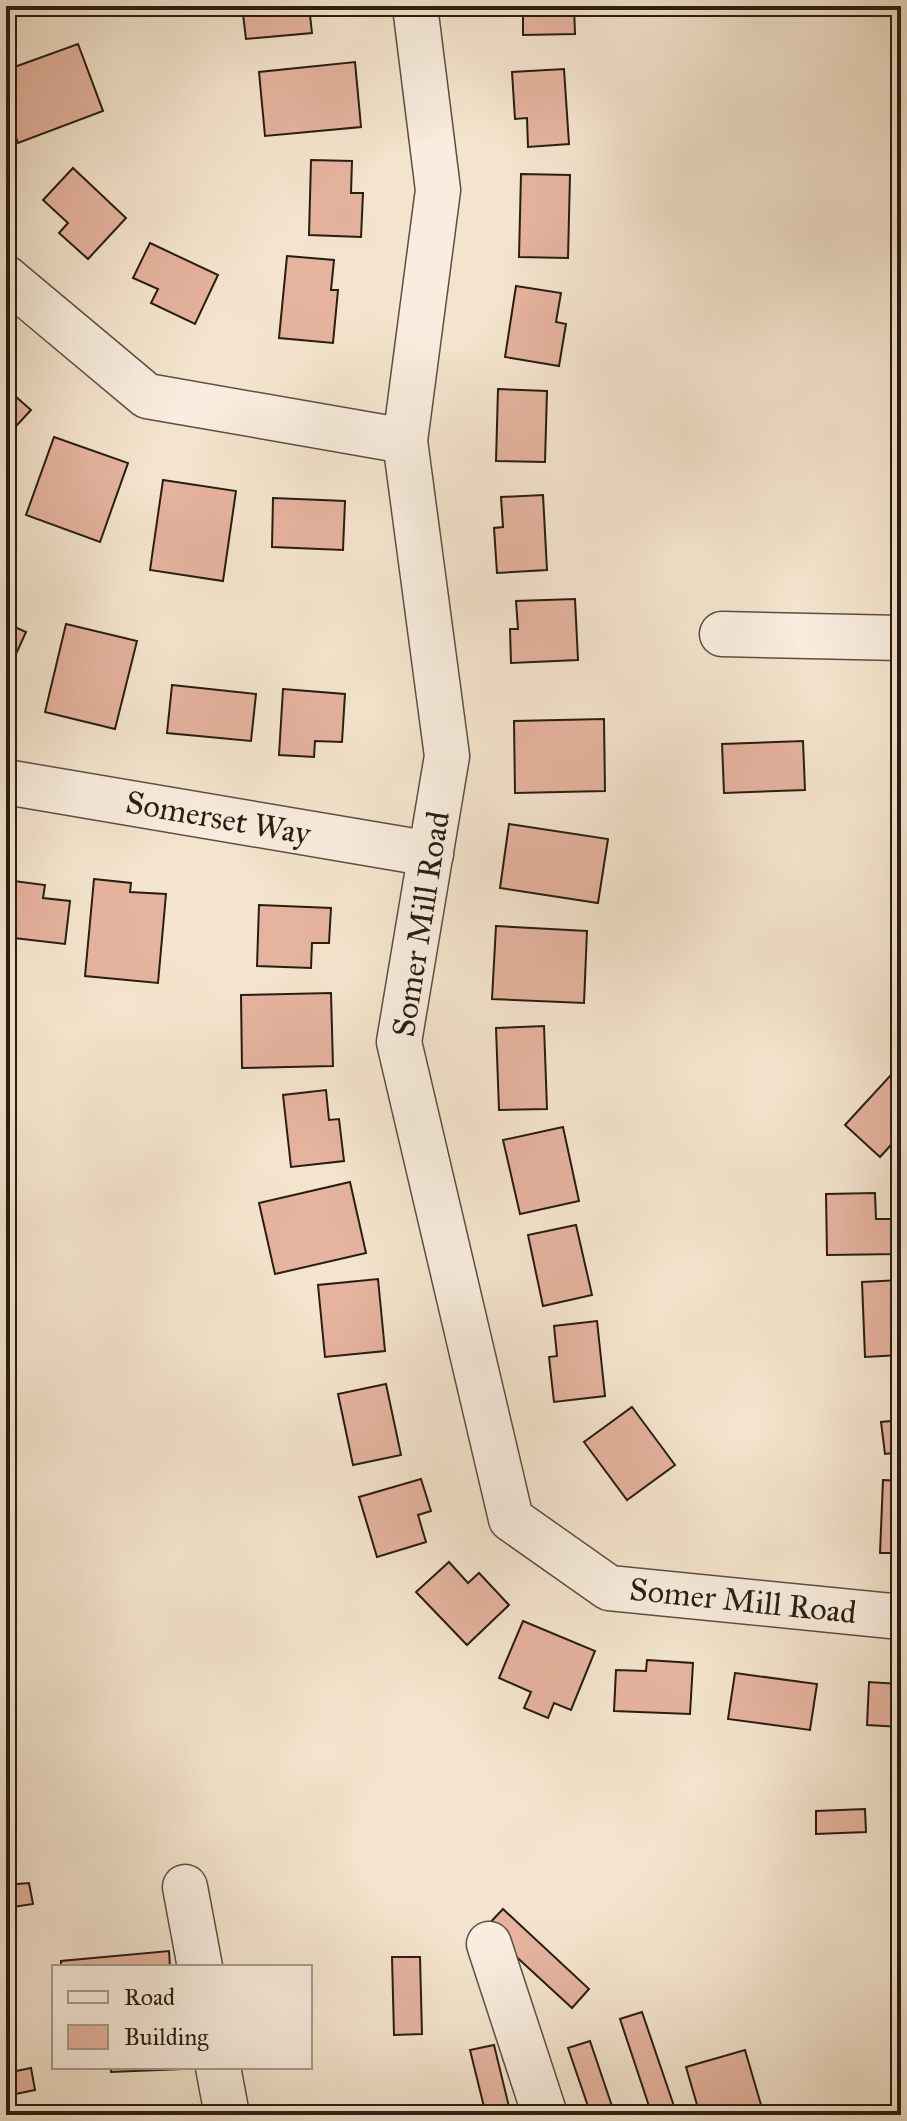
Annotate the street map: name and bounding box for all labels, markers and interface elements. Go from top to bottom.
street label: Somerset Way [123,783,314,854]
street label: Somer Mill Road [384,808,458,1040]
street label: Somer Mill Road [628,1570,858,1632]
legend [52,1965,312,2069]
text: Road [124,1982,175,2012]
text: Building [124,2022,209,2052]

